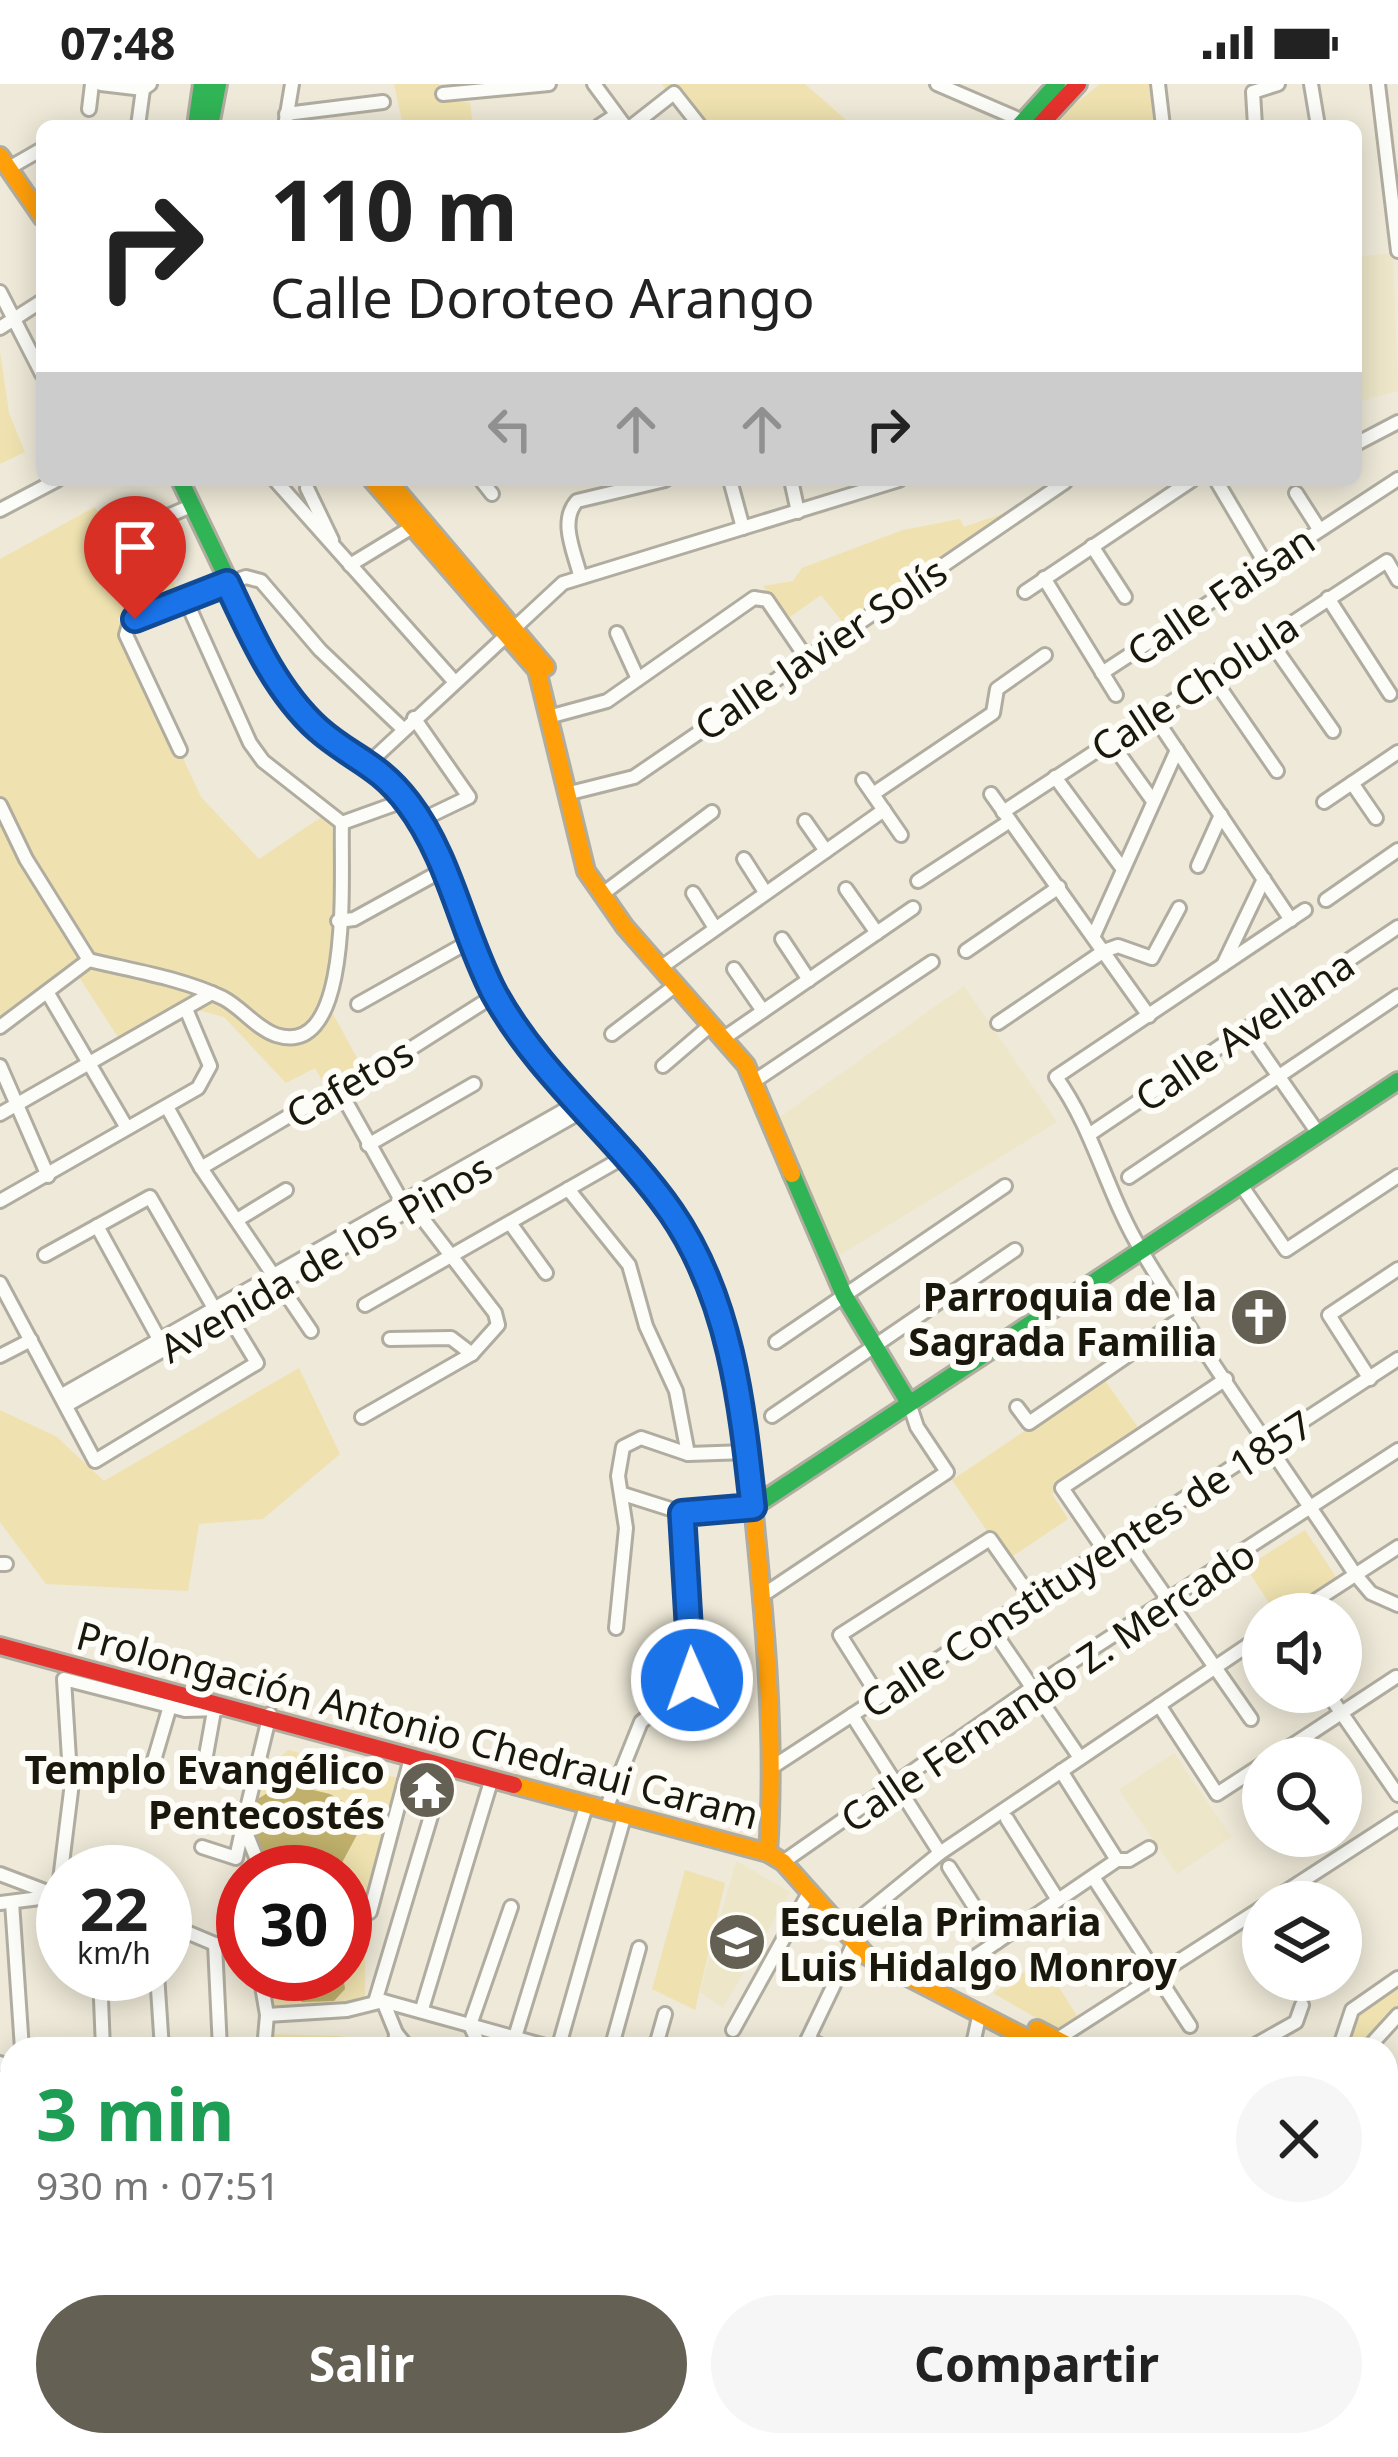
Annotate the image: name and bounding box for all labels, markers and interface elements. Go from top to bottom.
text: 07:48 [60,12,176,73]
text: 110 m [270,151,518,266]
icon: right [72,168,228,324]
text: Calle Doroteo Arango [270,260,815,334]
icon: left [477,396,543,462]
icon: ahead [603,396,669,462]
icon: ahead [729,396,795,462]
icon: right [855,396,921,462]
pin [84,496,186,619]
street label: Calle Faisan [1116,513,1324,677]
icon: arrive [102,514,168,580]
street label: Calle Javier Solís [684,544,956,752]
street label: Calle Cholula [1080,599,1308,773]
street label: Calle Avellana [1124,937,1364,1123]
street label: Cafetos [276,1024,422,1140]
street label: Avenida de los Pinos [149,1140,501,1374]
place label: Parroquia de la Sagrada Familia [908,1269,1217,1367]
church icon: Parroquia de la Sagrada Familia [1228,1286,1290,1348]
street label: Calle Constituyentes de 1857 [850,1397,1322,1729]
street label: Calle Fernando Z. Mercado [830,1526,1264,1844]
map controls [1242,1593,1362,2001]
button: sound [1242,1593,1362,1713]
street label: Prolongación Antonio Chedraui Caram [71,1607,765,1841]
position arrow [629,1617,755,1743]
button: search [1242,1737,1362,1857]
place label: Templo Evangélico Pentecostés [25,1742,385,1840]
temple icon: Templo Evangélico Pentecostés [396,1759,458,1821]
speed limit sign: 30 [216,1845,372,2001]
text: 22 [80,1867,148,1949]
button: layers [1242,1881,1362,2001]
place label: Escuela Primaria Luis Hidalgo Monroy [779,1894,1178,1992]
school or university icon: Escuela Primaria Luis Hidalgo Monroy [706,1911,768,1973]
text: km/h [77,1932,151,1973]
text: 3 min [36,2064,234,2162]
button: close [1236,2076,1362,2202]
text: 930 m · 07:51 [36,2158,280,2211]
button: Salir [36,2295,687,2433]
button: Compartir [711,2295,1362,2433]

